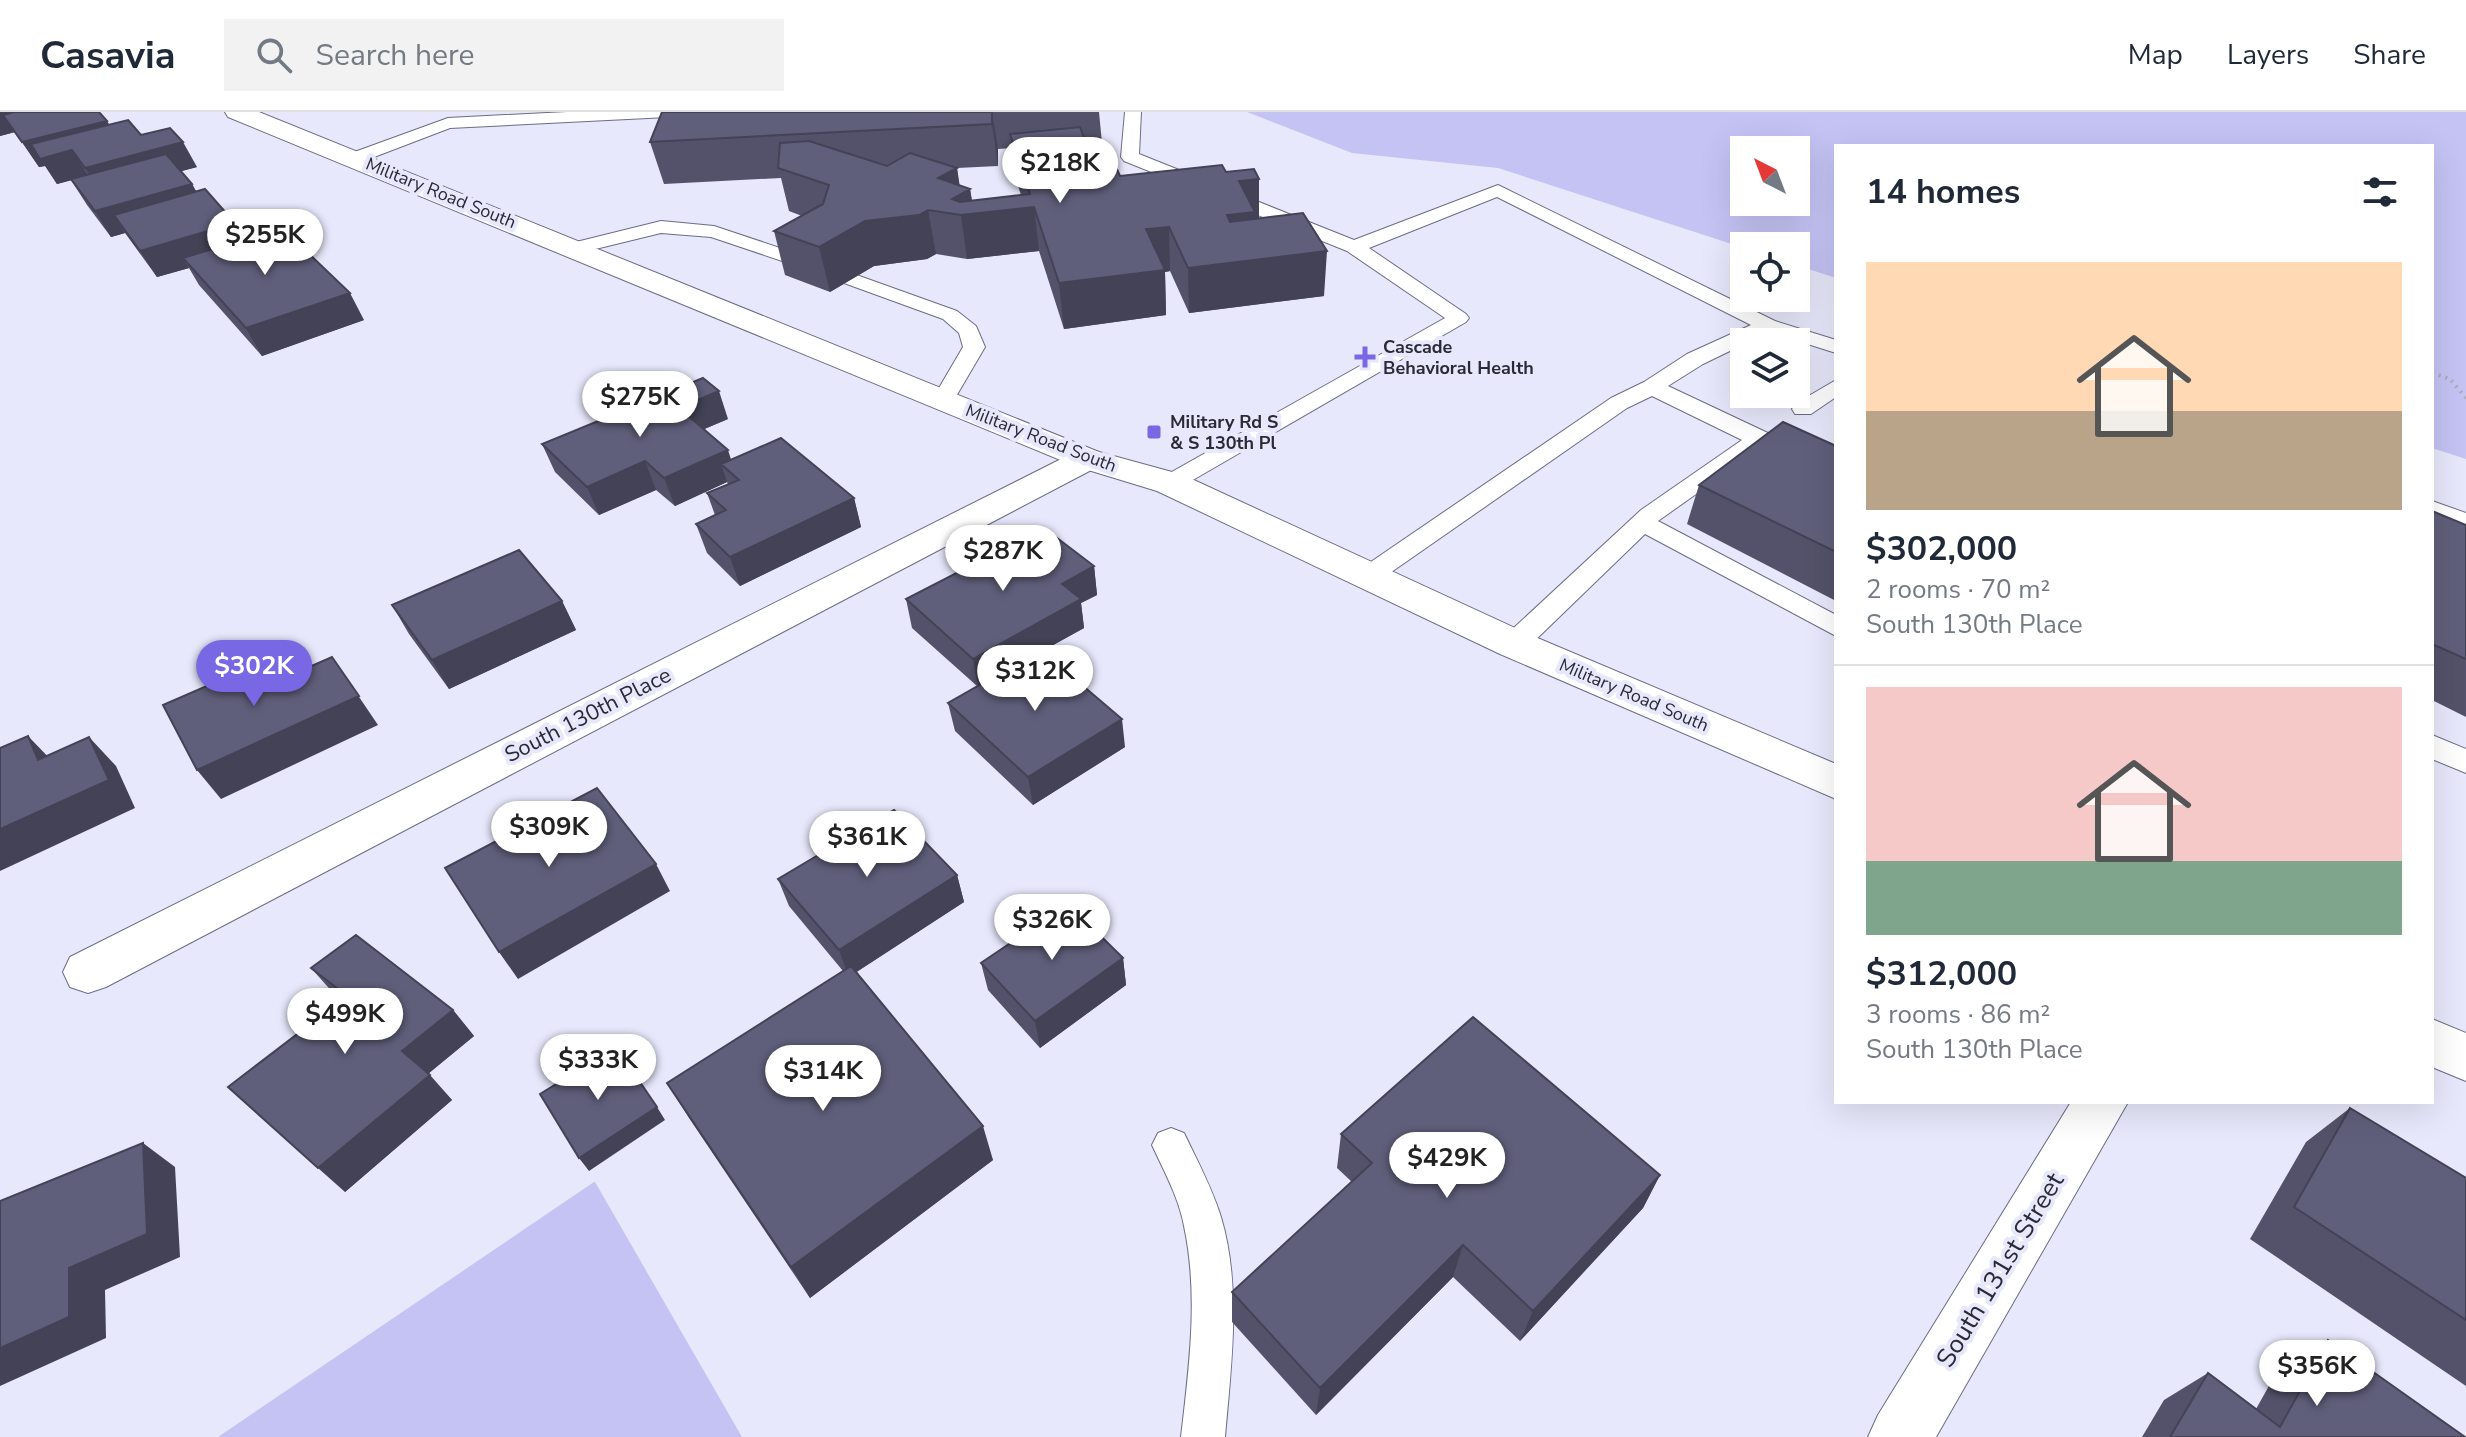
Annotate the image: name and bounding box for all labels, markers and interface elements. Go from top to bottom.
search box [224,19,784,91]
text: Casavia [40,30,176,81]
icon: search [252,33,296,77]
text: Search here [316,35,475,76]
text: Map [2128,36,2183,74]
text: Layers [2227,36,2309,74]
text: Share [2353,36,2426,74]
north arrow [1730,136,1810,216]
map controls [1730,136,1810,408]
pin: $218K [1004,137,1116,205]
text: $218K [1020,145,1100,180]
street label: Military Road South [362,152,520,234]
text: 14 homes [1866,169,2020,215]
icon: filters [2358,170,2402,214]
pin: $255K [209,209,321,277]
text: $255K [225,217,305,252]
button: locate [1730,232,1810,312]
icon: home [2062,314,2206,458]
button: layers [1730,328,1810,408]
place label: Cascade Behavioral Health [1383,335,1534,380]
marker: Cascade Behavioral Health [1354,346,1376,368]
pin: $275K [584,371,696,439]
text: $275K [600,379,680,414]
street label: Military Road South [962,398,1120,478]
place label: Military Rd S & S 130th Pl [1170,410,1278,455]
marker: Military Rd S & S 130th Pl [1145,423,1163,441]
pin: $287K [947,525,1059,593]
text: $302,000 [1866,526,2017,572]
text: $287K [963,533,1043,568]
text: 2 rooms · 70 m² [1866,572,2050,607]
text: South 130th Place [1866,607,2082,642]
pin: $302K [198,640,310,708]
pin: $312K [979,645,1091,713]
text: $302K [214,648,294,683]
text: $312K [995,653,1075,688]
street label: Military Road South [1556,653,1712,737]
street label: South 130th Place [500,660,676,770]
icon: home [2062,739,2206,883]
pin: $309K [493,801,605,869]
text: $309K [509,809,589,844]
pin: $361K [811,811,923,879]
text: $361K [827,819,907,854]
pin: $326K [996,894,1108,962]
text: $326K [1012,902,1092,937]
text: $312,000 [1866,951,2017,997]
pin: $499K [289,988,401,1056]
text: $499K [305,996,385,1031]
text: 3 rooms · 86 m² [1866,997,2050,1032]
text: South 130th Place [1866,1032,2082,1067]
pin: $333K [542,1034,654,1102]
text: $333K [558,1042,638,1077]
pin: $314K [767,1045,879,1113]
text: $314K [783,1053,863,1088]
pin: $429K [1391,1132,1503,1200]
text: $429K [1407,1140,1487,1175]
street label: South 131st Street [1928,1165,2072,1374]
pin: $356K [2261,1340,2373,1408]
text: $356K [2277,1348,2357,1383]

